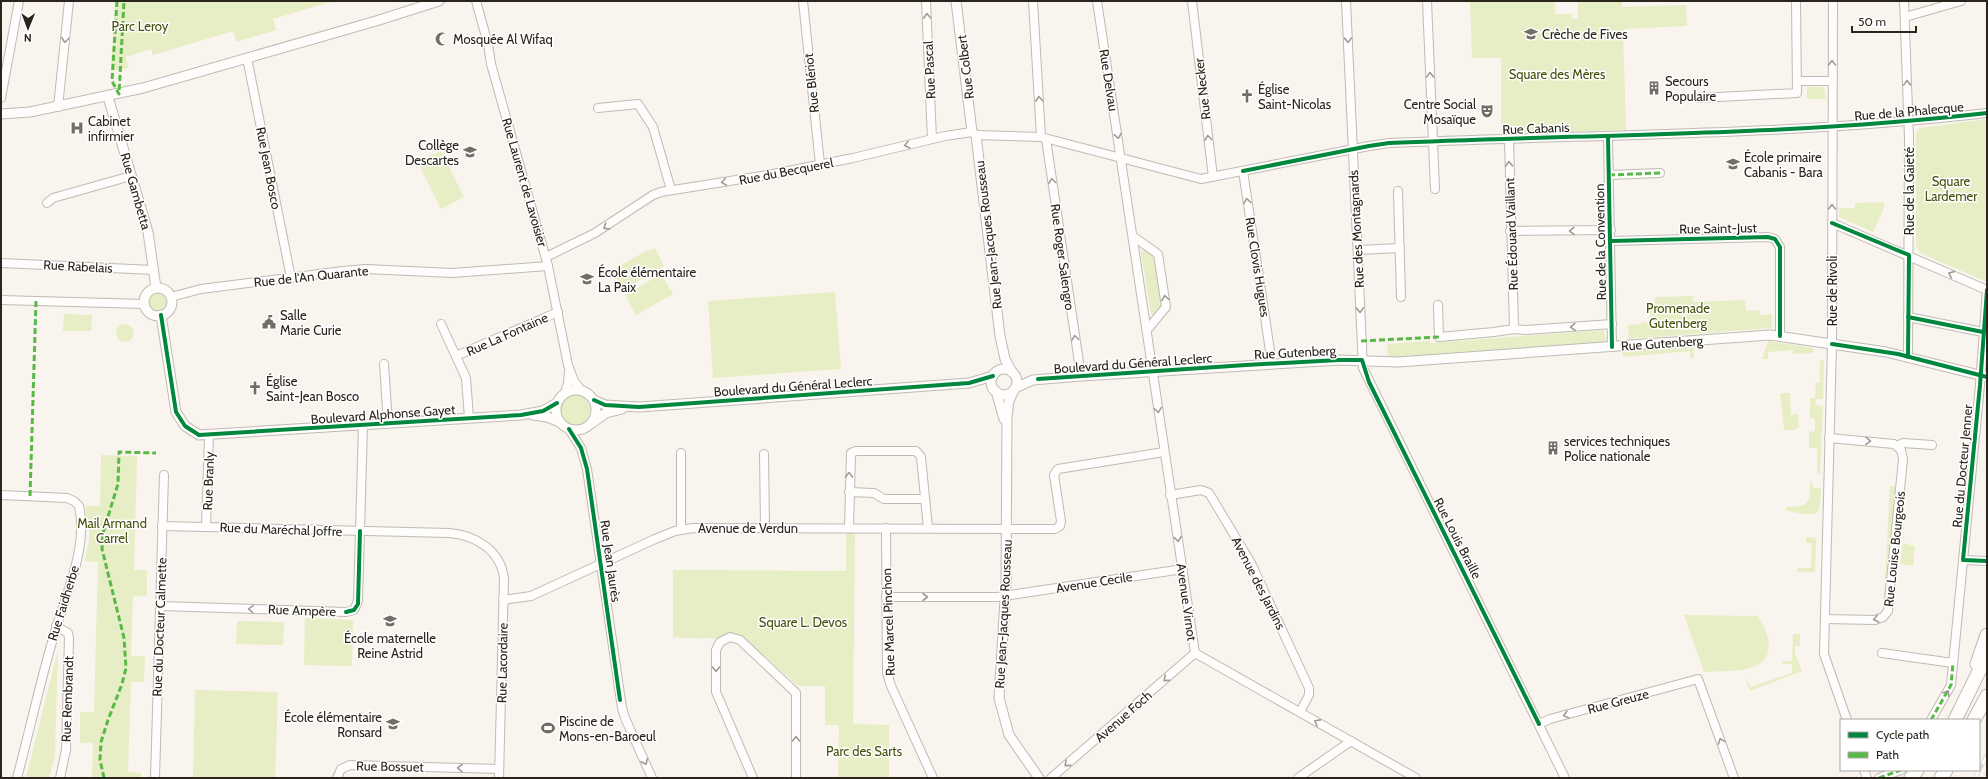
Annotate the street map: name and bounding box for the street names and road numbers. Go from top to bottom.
street label: Rue Colbert [953,33,977,100]
street label: Rue Pascal [919,41,939,99]
street label: Rue Delvau [1096,48,1122,112]
street label: Rue Blériot [800,52,822,114]
street label: Rue Necker [1190,56,1214,121]
street label: Rue de la Phalecque [1854,98,1965,124]
street label: Rue Laurent de Lavoisier [499,116,551,249]
street label: Rue Cabanis [1502,119,1570,137]
street label: Rue Jean Bosco [253,125,285,211]
street label: Rue de la Gaieté [1901,146,1917,235]
street label: Rue Gambetta [117,151,155,232]
street label: Rue du Becquerel [738,154,834,188]
street label: Rue Jean-Jacques Rousseau [971,160,1005,310]
street label: Rue des Montagnards [1345,169,1367,288]
street label: Rue Édouard Vaillant [1500,177,1521,291]
street label: Rue de la Convention [1591,183,1609,301]
street label: Rue Roger Salengro [1048,203,1078,311]
street label: Rue Clovis Hugues [1242,216,1274,319]
street label: Rue Saint-Just [1679,219,1757,237]
street label: Rue Rabelais [43,256,114,276]
street label: Rue de Rivoli [1824,256,1840,326]
street label: Rue de l'An Quarante [253,262,369,290]
street label: Rue La Fontaine [464,309,551,359]
street label: Rue Gutenberg [1620,332,1704,354]
street label: Rue Gutenberg [1254,342,1337,362]
street label: Boulevard du Général Leclerc [1053,349,1213,377]
street label: Boulevard du Général Leclerc [713,372,873,400]
street label: Boulevard Alphonse Gayet [310,401,456,427]
street label: Rue du Docteur Jenner [1949,403,1975,528]
street label: Rue Branly [199,451,217,511]
street label: Rue Louise Bourgeois [1880,490,1908,608]
street label: Rue Louis Braille [1431,495,1485,582]
street label: Rue du Maréchal Joffre [219,519,343,539]
street label: Rue Jean Jaurès [597,519,625,604]
street label: Avenue de Verdun [698,520,798,536]
street label: Avenue des Jardins [1229,534,1290,633]
street label: Rue Jean-Jacques Rousseau [991,539,1015,689]
street label: Rue du Docteur Calmette [149,557,169,697]
street label: Avenue Virnot [1174,562,1200,642]
street label: Rue Faidherbe [44,563,82,643]
street label: Rue Marcel Pinchon [878,568,898,676]
street label: Avenue Cecile [1055,568,1134,596]
street label: Rue Ampère [268,601,337,619]
street label: Rue Lacordaire [493,622,511,703]
street label: Rue Rembrandt [58,655,77,742]
street label: Rue Greuze [1586,685,1651,717]
street label: Avenue Foch [1091,687,1155,745]
street label: Rue Bossuet [356,757,425,775]

